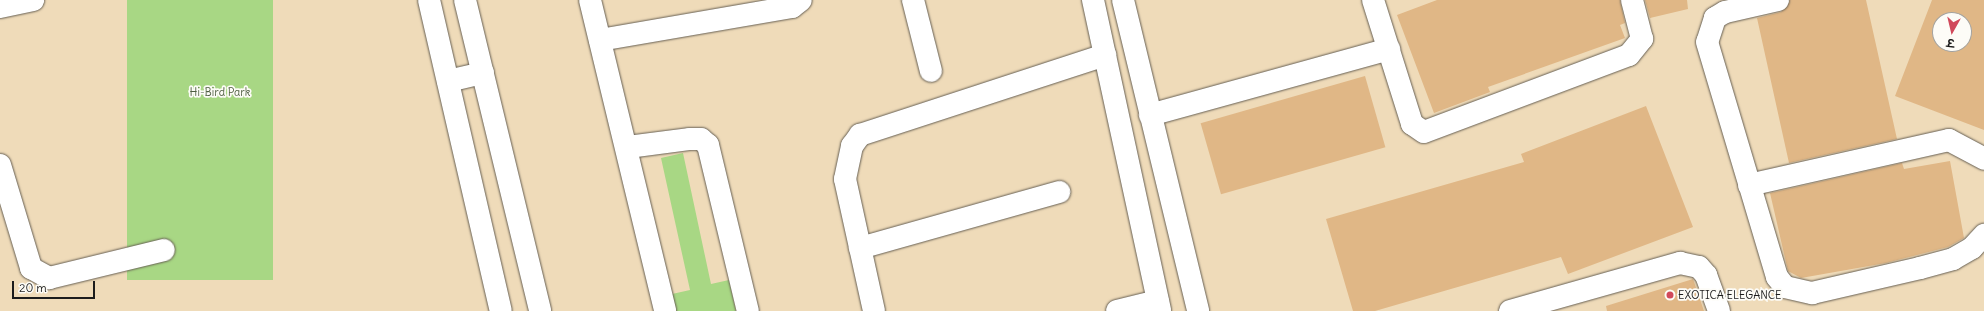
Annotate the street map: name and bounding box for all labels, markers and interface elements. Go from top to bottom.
north arrow [1932,12,1972,52]
text: उ [1946,35,1955,50]
park label: Hi-Bird Park [190,85,250,99]
scale bar [14,273,97,299]
text: 20 m [19,280,47,295]
place label: EXOTICA ELEGANCE [1678,288,1781,302]
marker: EXOTICA ELEGANCE [1665,290,1675,300]

